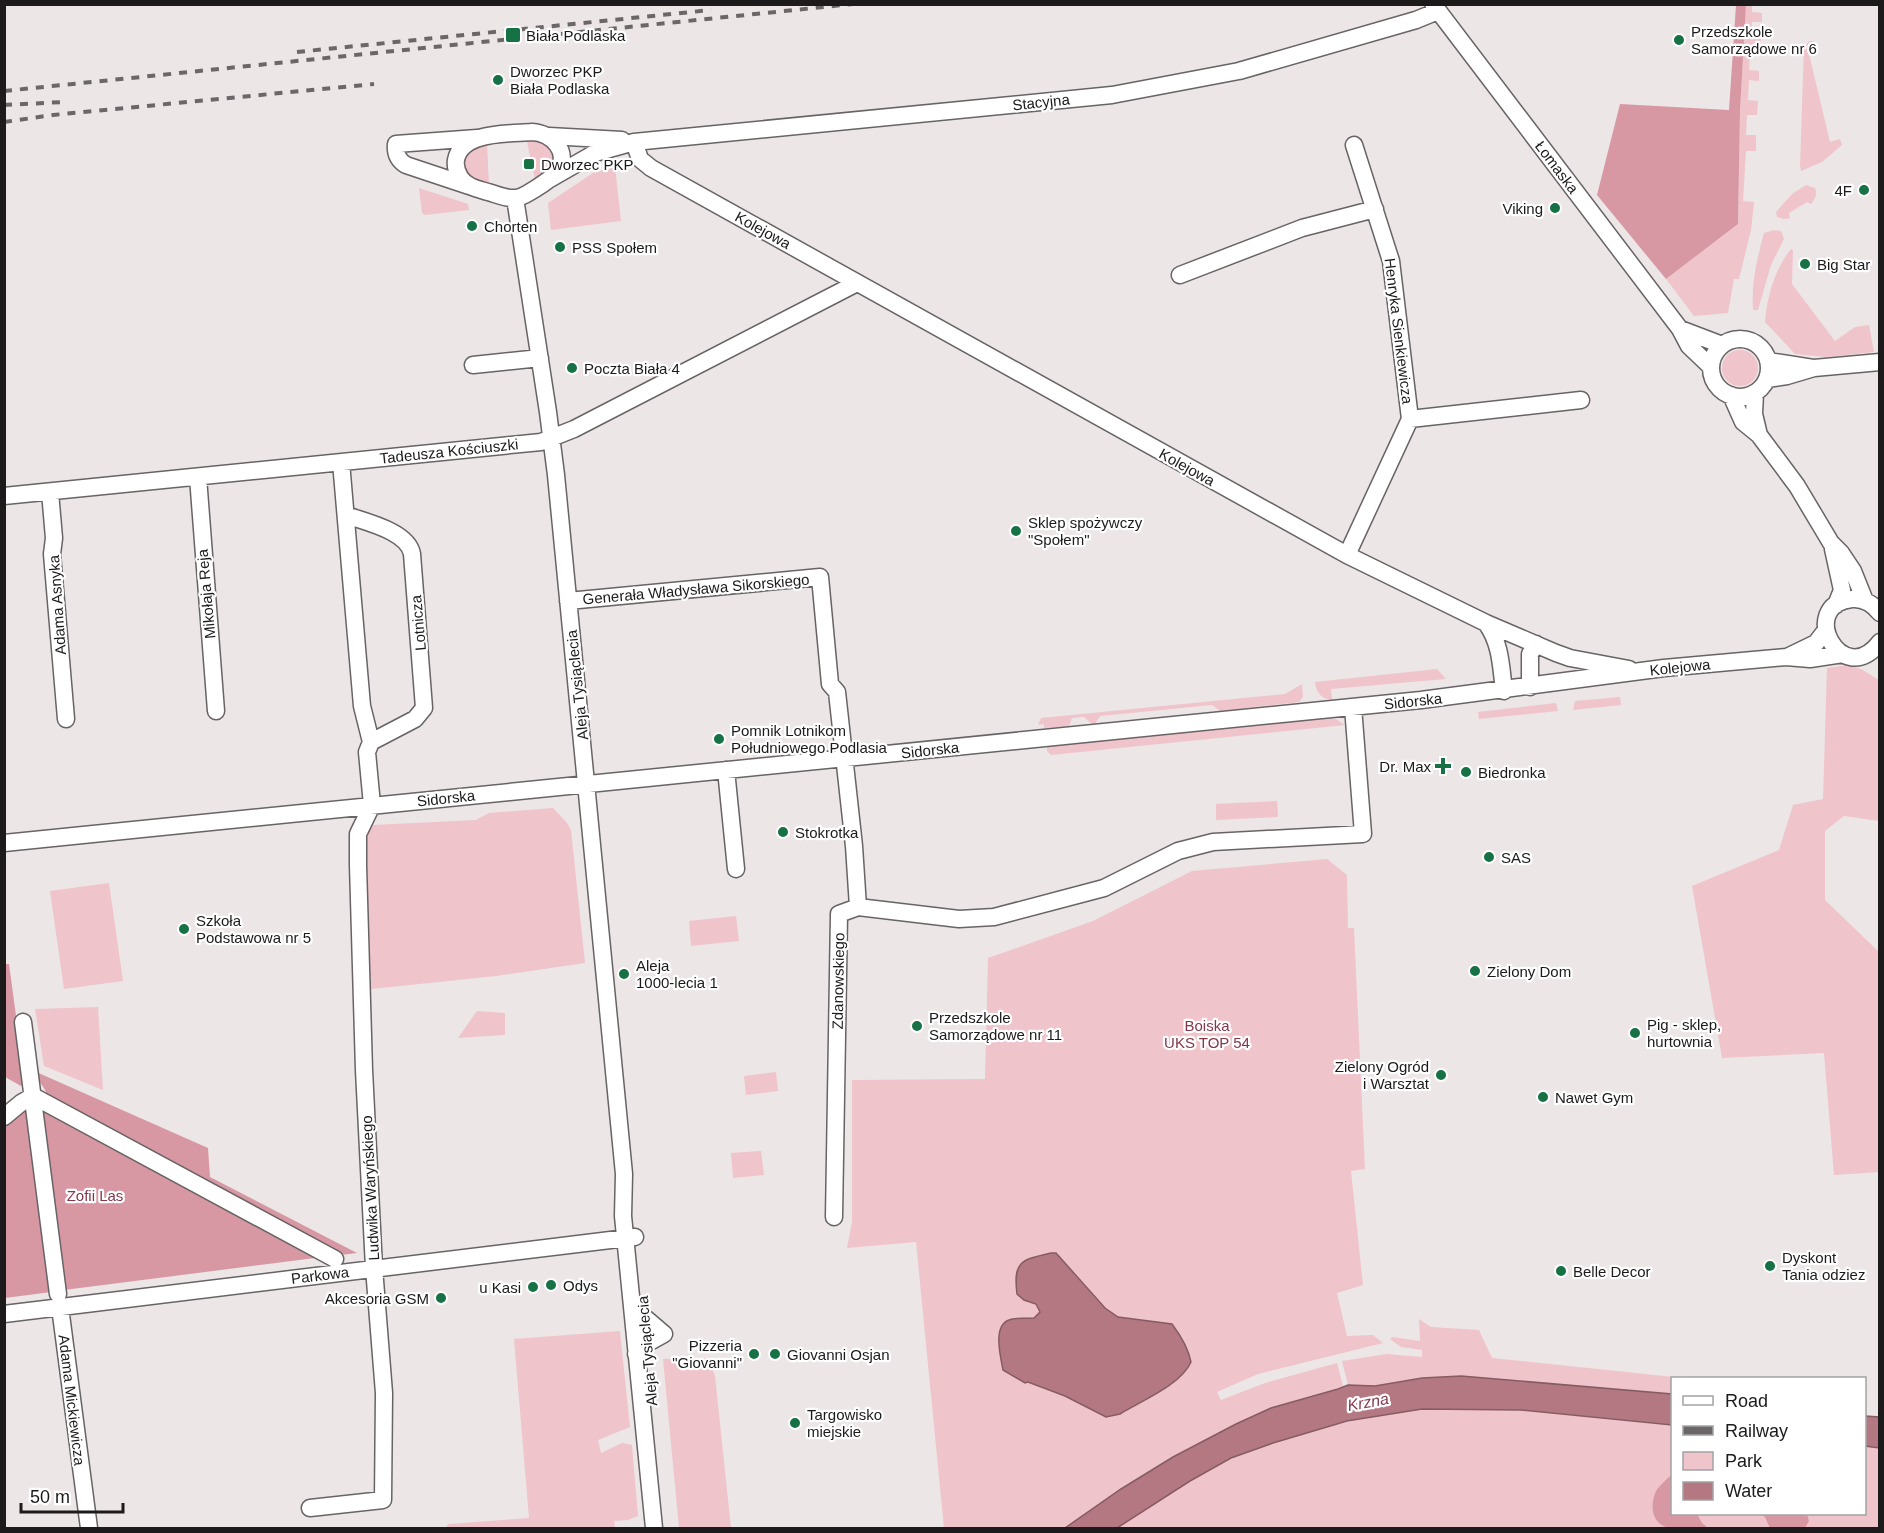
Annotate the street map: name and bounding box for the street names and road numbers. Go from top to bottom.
street label: Stacyjna [1011,90,1071,113]
street label: Łomaska [1532,138,1582,197]
street label: Kolejowa [732,208,794,253]
street label: Henryka Sienkiewicza [1382,257,1416,406]
street label: Tadeusza Kościuszki [379,435,519,467]
street label: Kolejowa [1156,445,1218,490]
street label: Mikołaja Reja [194,548,218,640]
street label: Adama Asnyka [45,554,69,656]
street label: Generała Władysława Sikorskiego [582,571,810,607]
street label: Lotnicza [407,594,429,652]
street label: Aleja Tysiąclecia [563,628,591,741]
street label: Kolejowa [1649,655,1712,679]
street label: Sidorska [1383,689,1444,713]
street label: Sidorska [900,738,961,762]
street label: Sidorska [416,786,477,810]
street label: Zdanowskiego [829,932,847,1030]
street label: Ludwika Waryńskiego [358,1115,382,1261]
street label: Parkowa [290,1263,351,1287]
street label: Aleja Tysiąclecia [634,1295,660,1407]
street label: Adama Mickiewicza [56,1334,89,1467]

